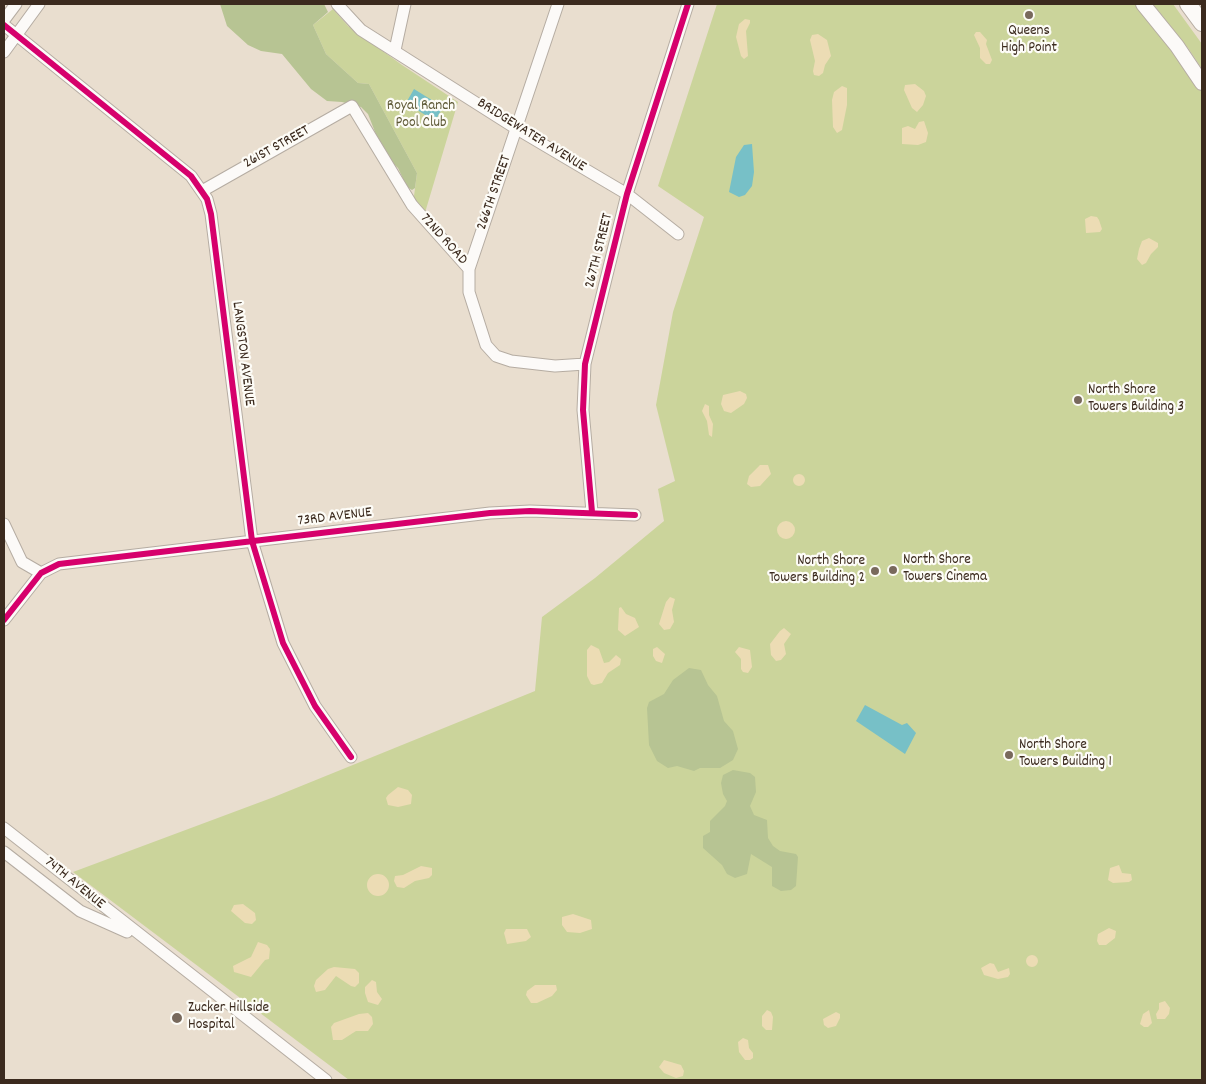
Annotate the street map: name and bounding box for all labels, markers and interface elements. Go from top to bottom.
marker: Queens High Point [1023,9,1035,21]
place label: Queens High Point [1001,23,1057,58]
street label: BRIDGEWATER AVENUE [473,95,589,177]
park label: Royal Ranch Pool Club [387,98,455,133]
street label: 261ST STREET [241,122,313,174]
street label: 266TH STREET [474,153,516,233]
street label: 72ND ROAD [415,211,471,269]
street label: 267TH STREET [582,212,618,290]
street label: LANGSTON AVENUE [227,301,257,407]
place label: North Shore Towers Building 3 [1088,382,1184,417]
marker: North Shore Towers Building 3 [1072,394,1084,406]
street label: 73RD AVENUE [297,505,373,531]
place label: North Shore Towers Cinema [903,552,987,587]
place label: North Shore Towers Building 2 [769,553,865,588]
marker: North Shore Towers Cinema [887,564,899,576]
marker: North Shore Towers Building 2 [869,565,881,577]
place label: North Shore Towers Building 1 [1019,737,1112,772]
marker: North Shore Towers Building 1 [1003,749,1015,761]
street label: 74TH AVENUE [40,854,108,914]
place label: Zucker Hillside Hospital [188,1000,269,1035]
marker: Zucker Hillside Hospital [170,1011,184,1025]

